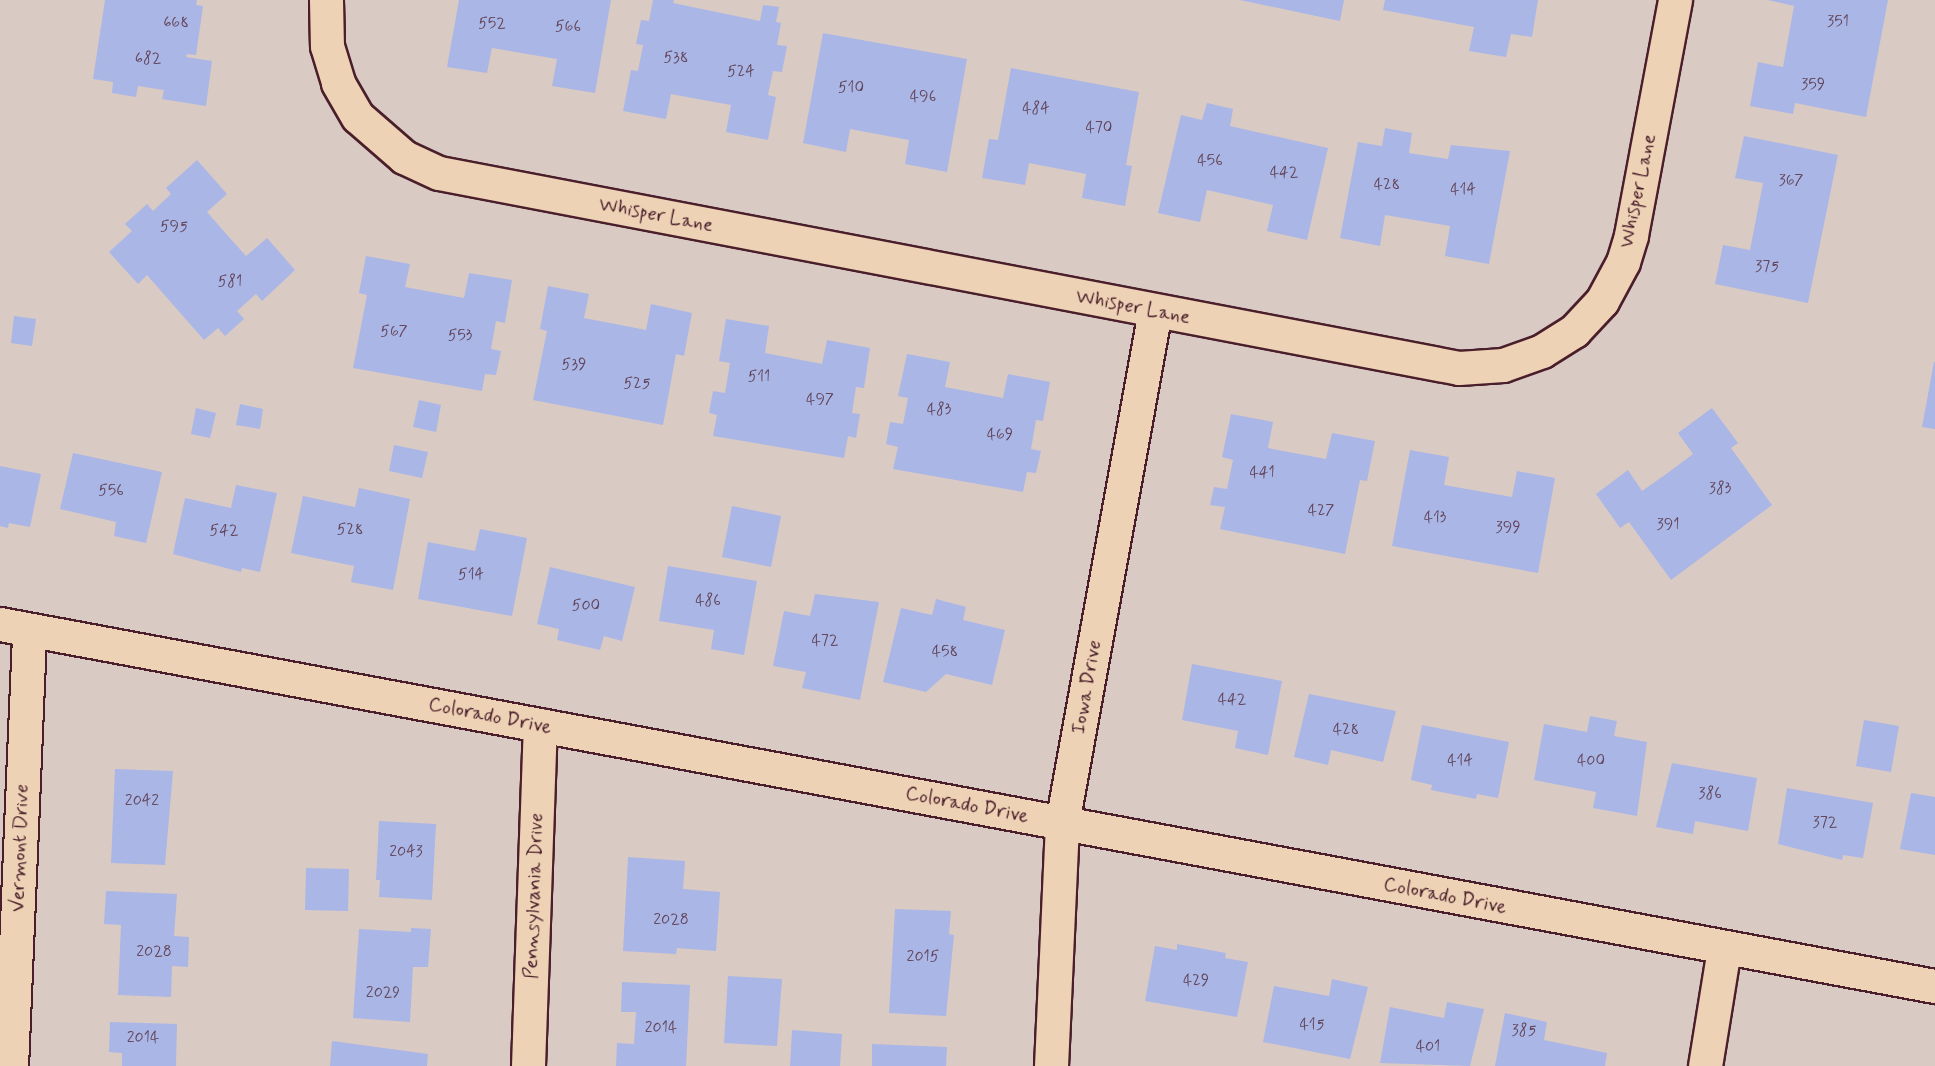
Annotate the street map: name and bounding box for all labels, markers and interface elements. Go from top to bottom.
house number: 351 [1827,12,1849,32]
house number: 668 [163,13,189,33]
house number: 552 [478,14,506,34]
house number: 566 [555,17,581,37]
house number: 538 [663,48,689,68]
house number: 682 [135,49,161,69]
house number: 524 [727,62,755,82]
house number: 359 [1801,75,1825,95]
house number: 510 [838,78,864,98]
house number: 496 [910,87,936,107]
house number: 484 [1022,99,1050,119]
house number: 470 [1086,118,1112,138]
street label: Whisper Lane [1614,132,1662,250]
house number: 456 [1197,151,1223,171]
house number: 442 [1270,163,1298,183]
house number: 367 [1778,171,1804,191]
house number: 428 [1374,175,1400,195]
house number: 414 [1450,180,1476,200]
street label: Whisper Lane [597,192,715,238]
house number: 595 [160,217,188,237]
house number: 375 [1755,257,1779,277]
house number: 581 [218,272,242,292]
street label: Whisper Lane [1074,284,1192,330]
house number: 567 [380,322,408,342]
house number: 553 [448,326,472,346]
house number: 539 [562,355,586,375]
house number: 511 [748,367,770,387]
house number: 525 [624,374,650,394]
house number: 497 [806,390,834,410]
house number: 483 [927,400,951,420]
house number: 469 [987,425,1013,445]
house number: 441 [1249,463,1275,483]
house number: 383 [1709,479,1731,499]
house number: 556 [98,481,124,501]
house number: 427 [1308,501,1334,521]
house number: 413 [1424,508,1446,528]
house number: 391 [1657,515,1679,535]
house number: 399 [1495,518,1521,538]
house number: 528 [337,520,363,540]
house number: 542 [210,521,238,541]
house number: 514 [458,565,484,585]
house number: 486 [695,591,721,611]
house number: 500 [572,596,600,616]
house number: 472 [812,631,838,651]
street label: Iowa Drive [1067,639,1107,735]
house number: 458 [932,642,958,662]
house number: 442 [1218,690,1246,710]
street label: Colorado Drive [427,692,553,740]
house number: 428 [1333,720,1359,740]
house number: 414 [1447,751,1473,771]
house number: 400 [1577,751,1605,771]
street label: Colorado Drive [904,781,1030,829]
street label: Vermont Drive [6,784,34,912]
house number: 386 [1698,784,1722,804]
house number: 2042 [125,791,159,811]
street label: Pennsylvania Drive [519,813,549,979]
house number: 372 [1813,813,1837,833]
house number: 2043 [389,842,423,862]
street label: Colorado Drive [1382,872,1508,920]
house number: 2028 [653,910,689,930]
house number: 2028 [136,942,172,962]
house number: 2015 [907,947,939,967]
house number: 429 [1183,971,1209,991]
house number: 2029 [366,983,400,1003]
house number: 415 [1299,1015,1325,1035]
house number: 2014 [645,1018,677,1038]
house number: 385 [1512,1021,1536,1041]
house number: 2014 [127,1028,159,1048]
house number: 401 [1416,1037,1440,1057]

